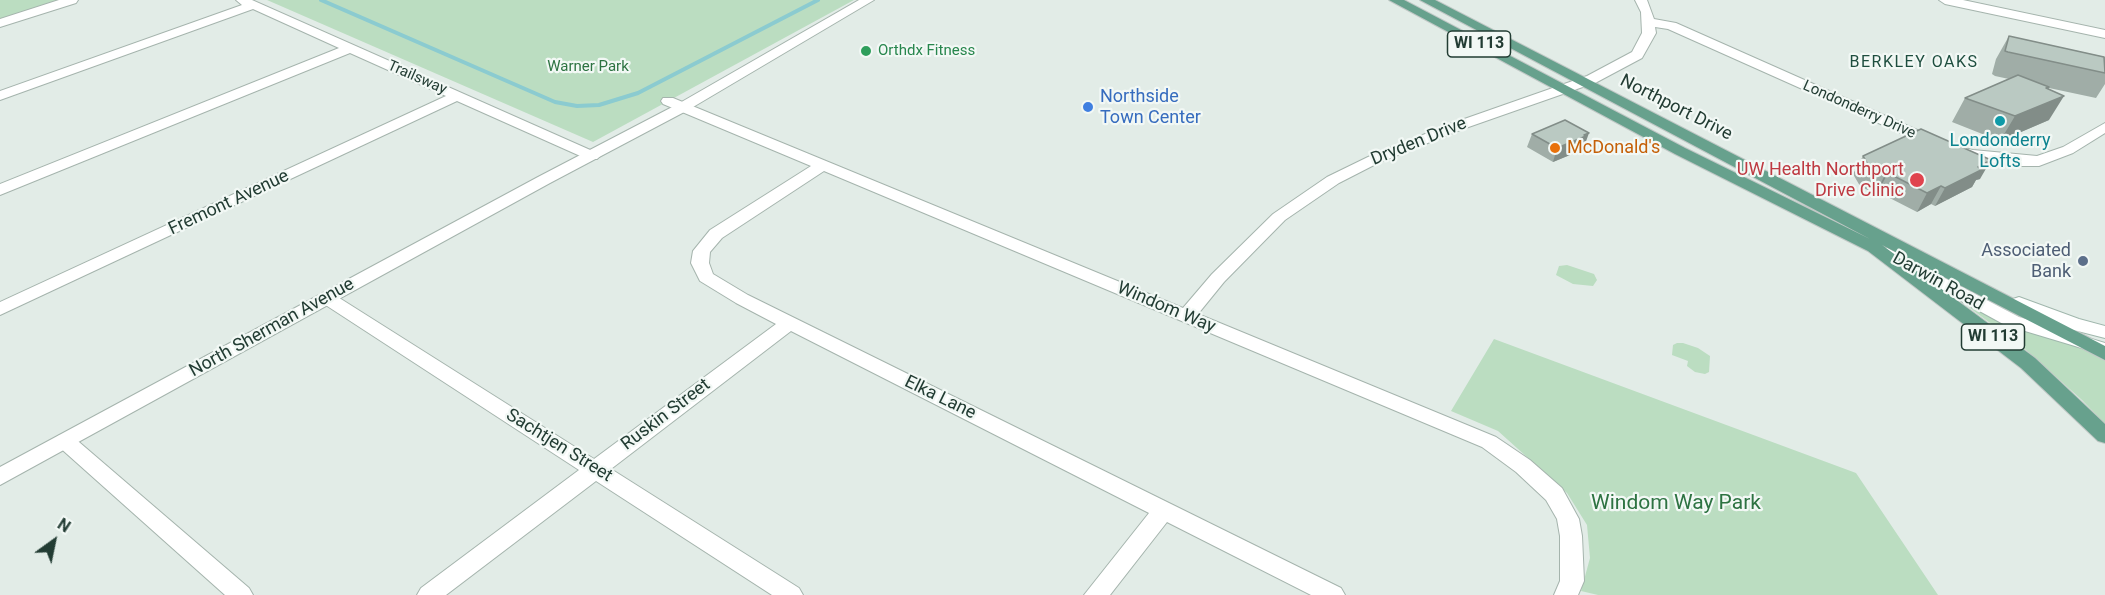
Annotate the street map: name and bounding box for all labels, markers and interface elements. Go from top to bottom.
road number: WI 113 [1448,31,1510,57]
place label: Orthdx Fitness [878,42,975,60]
marker: Orthdx Fitness [859,44,873,58]
district label: BERKLEY OAKS [1849,53,1979,73]
street label: Trailsway [385,57,449,99]
park label: Warner Park [547,58,629,76]
street label: Northport Drive [1616,70,1736,146]
street label: Londonderry Drive [1800,77,1918,143]
place label: Northside Town Center [1100,86,1201,128]
marker: Northside Town Center [1081,100,1095,114]
street label: Dryden Drive [1368,113,1470,171]
marker: Londonderry Lofts [1993,114,2007,128]
place label: Londonderry Lofts [1950,130,2050,172]
place label: McDonald's [1567,137,1660,159]
marker: McDonald's [1548,141,1562,155]
place label: UW Health Northport Drive Clinic [1737,159,1904,201]
street label: Fremont Avenue [165,166,293,240]
marker: UW Health Northport Drive Clinic [1908,171,1926,189]
place label: Associated Bank [1981,240,2071,282]
street label: Darwin Road [1888,248,1988,316]
marker: Associated Bank [2076,254,2090,268]
street label: North Sherman Avenue [186,274,358,382]
street label: Windom Way [1114,278,1218,338]
road number: WI 113 [1962,324,2024,350]
street label: Elka Lane [901,371,979,425]
street label: Ruskin Street [617,375,715,455]
street label: Sachtjen Street [502,405,616,487]
park label: Windom Way Park [1591,491,1761,517]
north arrow [24,511,84,571]
text: N [54,514,74,537]

